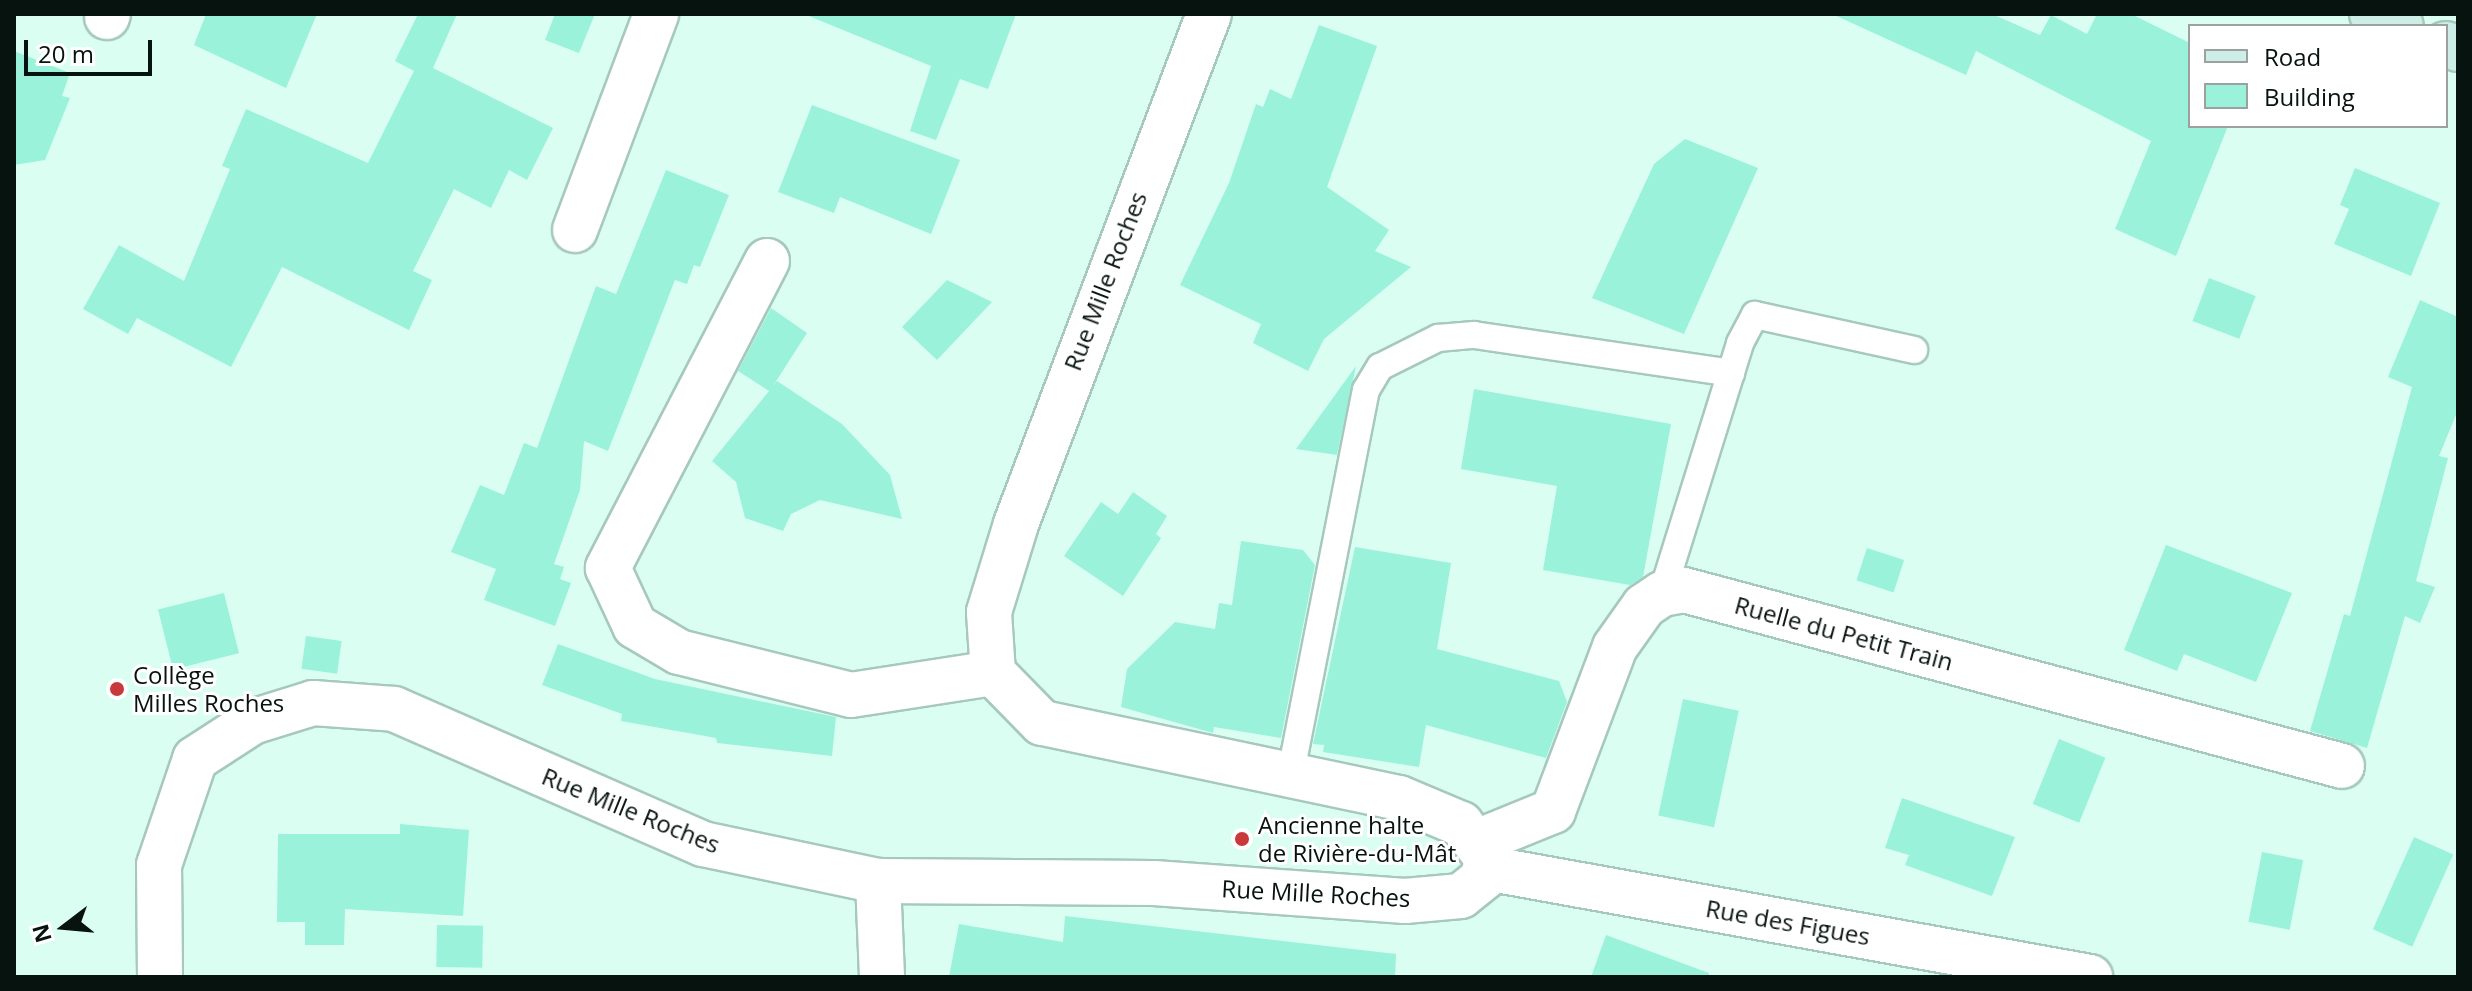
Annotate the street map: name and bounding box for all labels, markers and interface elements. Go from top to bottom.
scale bar [28,24,156,74]
legend [2188,24,2448,128]
text: 20 m [38,37,94,70]
text: Road [2264,40,2321,73]
text: Building [2264,80,2355,113]
street label: Rue Mille Roches [1058,188,1152,374]
street label: Ruelle du Petit Train [1732,590,1956,676]
place label: Collège Milles Roches [133,661,284,717]
marker: Collège Milles Roches [108,680,126,698]
street label: Rue Mille Roches [538,761,724,859]
place label: Ancienne halte de Rivière-du-Mât [1258,811,1456,867]
marker: Ancienne halte de Rivière-du-Mât [1233,830,1251,848]
street label: Rue Mille Roches [1221,874,1411,912]
north arrow [24,887,104,967]
street label: Rue des Figues [1704,893,1872,951]
text: N [24,921,58,946]

